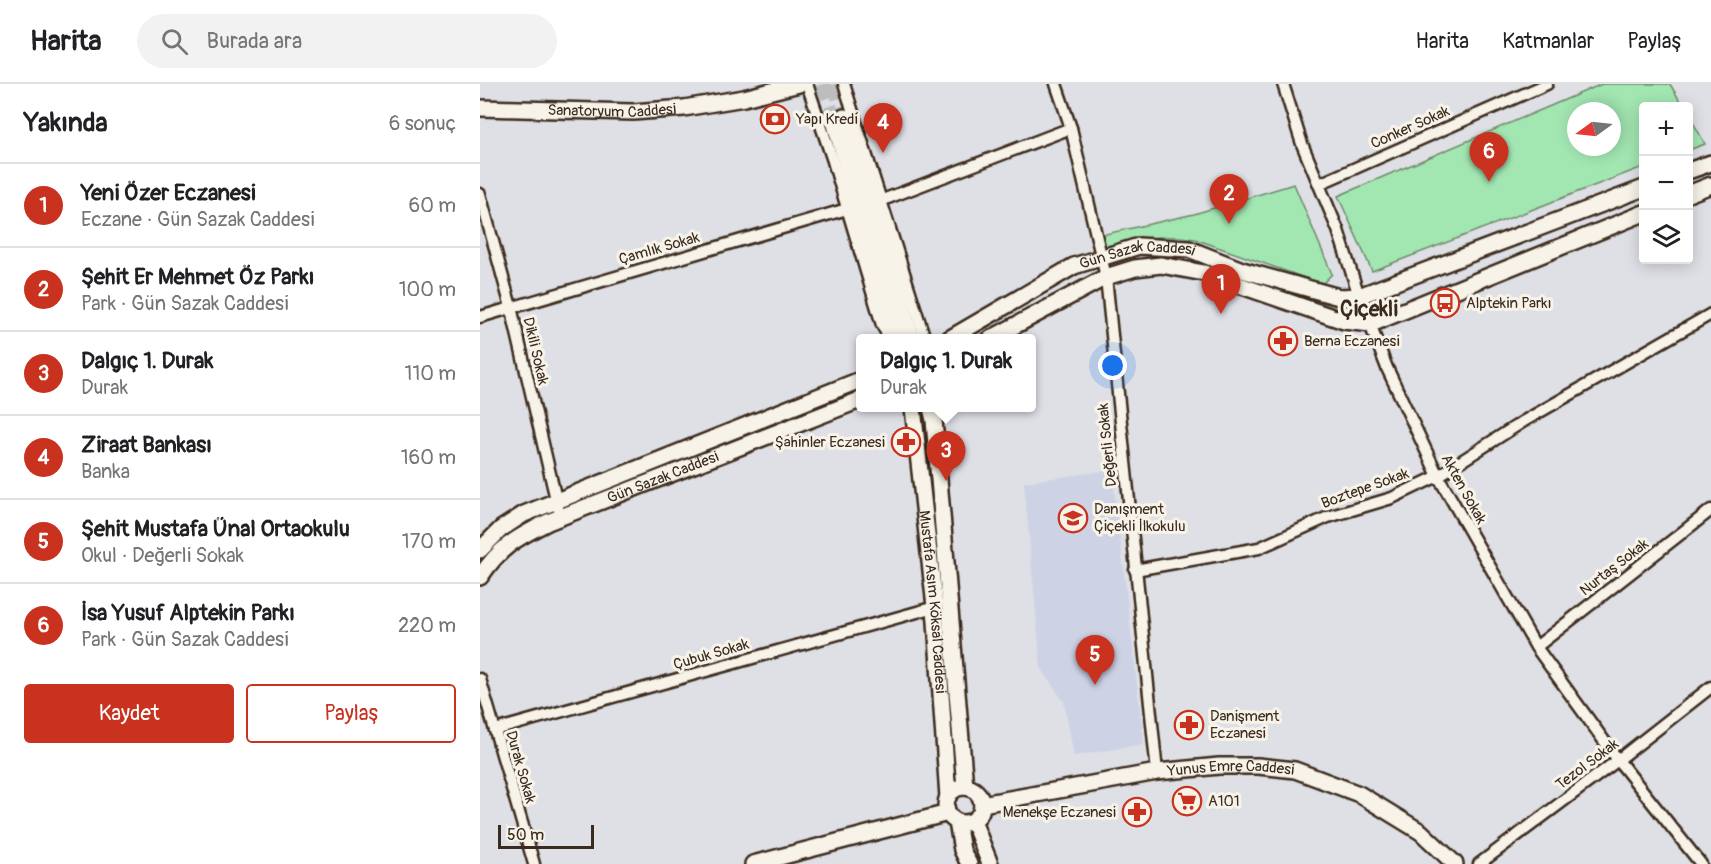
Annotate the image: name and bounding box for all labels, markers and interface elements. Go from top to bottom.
search box [137,14,557,68]
text: Harita [30,24,101,59]
icon: search [158,25,191,58]
text: Burada ara [206,27,302,55]
text: Harita [1416,28,1469,55]
text: Katmanlar [1502,28,1594,55]
text: Paylaş [1627,28,1681,55]
street label: Sanatoryum Caddesi [547,100,677,122]
street label: Conker Sokak [1368,101,1453,153]
north arrow [1567,102,1621,156]
map controls [1639,102,1693,264]
button: + [1639,102,1693,156]
bank icon: Yapı Kredi [759,103,791,135]
pin: 4 [864,104,902,153]
text: Yakında [24,107,108,139]
place label: Yapı Kredi [795,110,858,129]
text: 6 sonuç [389,111,456,136]
pin: 6 [1470,132,1508,182]
button: − [1639,156,1693,210]
pin: 2 [1210,174,1248,224]
text: Yeni Özer Eczanesi [81,179,256,207]
text: 1 [40,193,47,218]
text: 60 m [409,193,456,218]
text: Eczane · Gün Sazak Caddesi [81,207,314,232]
button: layers [1639,210,1693,264]
street label: Çamlık Sokak [617,228,702,269]
street label: Gün Sazak Caddesi [1077,237,1198,274]
text: Şehit Er Mehmet Öz Parkı [81,263,315,291]
pin: 1 [1202,264,1240,314]
text: 2 [38,277,49,302]
text: 100 m [399,277,456,302]
bus stop icon: Alptekin Parkı [1429,287,1461,319]
text: Park · Gün Sazak Caddesi [81,291,289,316]
place label: Alptekin Parkı [1466,294,1552,313]
district label: Çiçekli [1340,296,1398,323]
street label: Dikili Sokak [518,315,553,388]
pharmacy icon: Berna Eczanesi [1267,325,1299,357]
place label: Berna Eczanesi [1304,332,1400,351]
popup [856,334,1036,412]
text: Dalgıç 1. Durak [81,347,213,375]
text: Dalgıç 1. Durak [880,347,1012,375]
your location [1098,351,1127,380]
text: 3 [38,361,49,386]
text: 110 m [405,361,456,386]
text: Durak [81,375,128,400]
text: Durak [880,375,927,400]
street label: Değerli Sokak [1094,401,1121,488]
pharmacy icon: Şahinler Eczanesi [890,426,922,458]
text: Ziraat Bankası [81,431,212,459]
pin: 3 [926,432,966,481]
place label: Şahinler Eczanesi [775,433,885,452]
text: 4 [38,445,49,470]
text: 160 m [401,445,456,470]
street label: Gün Sazak Caddesi [604,447,721,508]
street label: Akten Sokak [1437,451,1491,528]
text: Banka [81,459,130,484]
street label: Boztepe Sokak [1319,464,1412,513]
place label: Danışment Çiçekli İlkokulu [1094,500,1186,536]
school or university icon: Danışment Çiçekli İlkokulu [1057,502,1089,534]
street label: Mustafa Asım Köksal Caddesi [914,510,950,694]
text: Şehit Mustafa Ünal Ortaokulu [81,515,350,543]
text: 5 [38,529,49,554]
text: 170 m [402,529,456,554]
street label: Nurtaş Sokak [1576,534,1653,600]
text: Okul · Değerli Sokak [81,543,244,568]
text: İsa Yusuf Alptekin Parkı [81,599,295,627]
text: 6 [38,613,49,638]
text: 220 m [398,613,456,638]
text: Park · Gün Sazak Caddesi [81,627,289,652]
street label: Çubuk Sokak [671,634,752,674]
pin: 5 [1076,636,1114,685]
button: Kaydet [24,684,234,743]
button: Paylaş [246,684,456,743]
place label: Danişment Eczanesi [1210,707,1280,743]
pharmacy icon: Danişment Eczanesi [1173,709,1205,741]
street label: Durak Sokak [501,729,540,806]
street label: Tezol Sokak [1552,734,1623,794]
street label: Yunus Emre Caddesi [1165,757,1295,781]
supermarket icon: A101 [1171,785,1203,817]
place label: A101 [1208,792,1240,811]
pharmacy icon: Menekşe Eczanesi [1121,796,1153,828]
place label: Menekşe Eczanesi [1003,803,1116,822]
scale bar [498,822,594,850]
text: 50 m [507,825,544,845]

